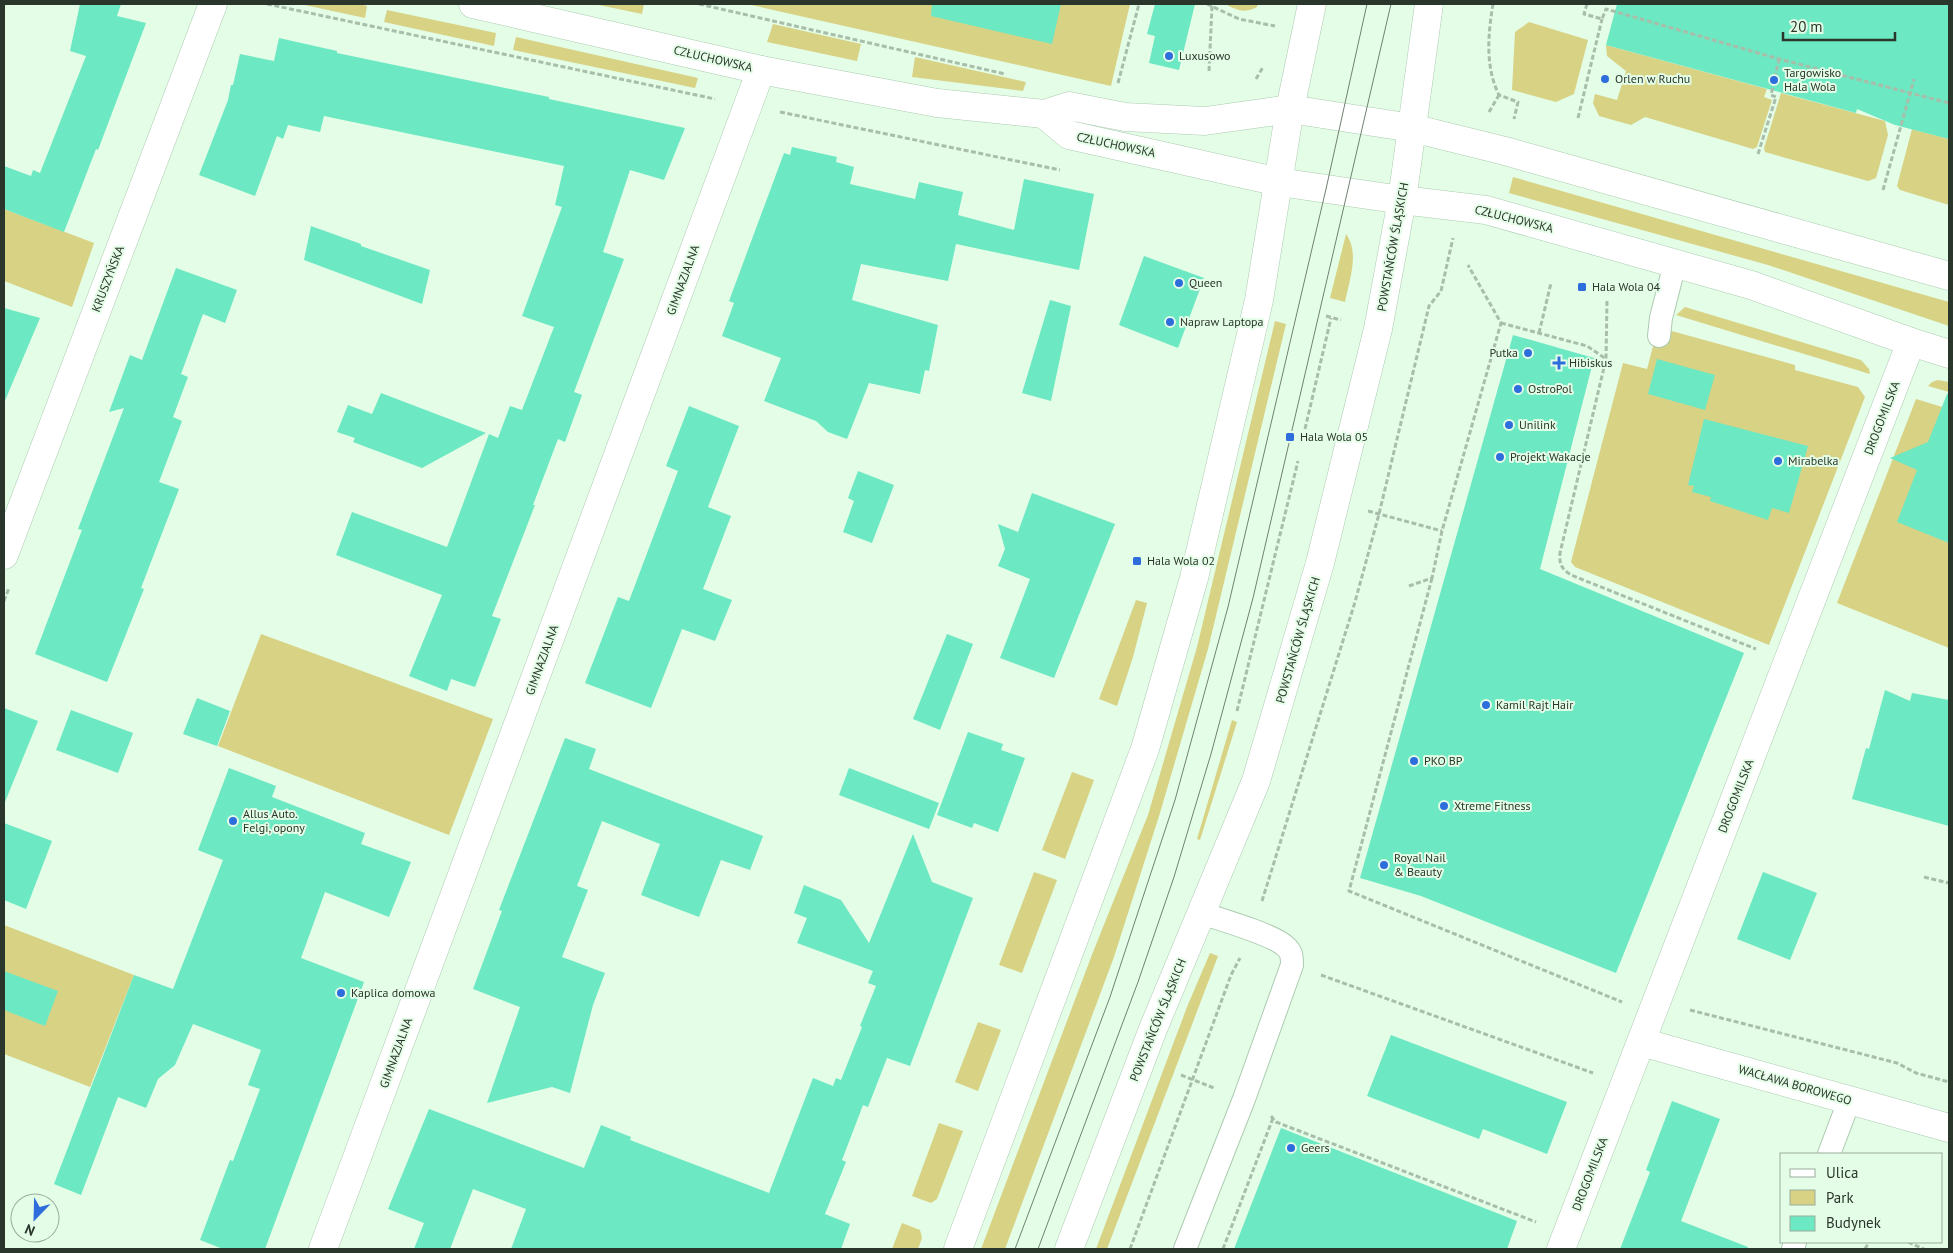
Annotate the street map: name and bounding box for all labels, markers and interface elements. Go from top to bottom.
scale bar [1783,10,1896,42]
text: 20 m [1790,17,1823,36]
street label: CZŁUCHOWSKA [672,42,754,75]
place label: Luxusowo [1179,48,1231,63]
marker: Luxusowo [1163,50,1175,62]
place label: Targowisko Hala Wola [1784,65,1841,94]
place label: Orlen w Ruchu [1615,71,1690,86]
marker: Orlen w Ruchu [1599,73,1611,85]
marker: Targowisko Hala Wola [1768,74,1780,86]
street label: CZŁUCHOWSKA [1075,129,1157,160]
street label: POWSTAŃCÓW ŚLĄSKICH [1374,181,1411,313]
street label: CZŁUCHOWSKA [1473,202,1555,236]
street label: KRUSZYŃSKA [88,243,127,314]
street label: GIMNAZJALNA [663,243,702,317]
place label: Queen [1189,275,1222,290]
marker: Queen [1173,277,1185,289]
place label: Hala Wola 04 [1592,279,1661,294]
marker: Hala Wola 04 [1576,281,1588,293]
place label: Napraw Laptopa [1180,314,1264,329]
marker: Napraw Laptopa [1164,316,1176,328]
place label: Putka [1489,345,1518,360]
marker: Putka [1522,347,1534,359]
place label: Hibiskus [1569,355,1612,370]
marker: Hibiskus [1553,357,1565,369]
street label: DROGOMILSKA [1861,379,1902,457]
place label: OstroPol [1528,381,1573,396]
marker: OstroPol [1512,383,1524,395]
place label: Unilink [1519,417,1556,432]
marker: Unilink [1503,419,1515,431]
place label: Hala Wola 05 [1300,429,1368,444]
marker: Hala Wola 05 [1284,431,1296,443]
place label: Projekt Wakacje [1510,449,1591,464]
marker: Projekt Wakacje [1494,451,1506,463]
place label: Mirabelka [1788,453,1839,468]
marker: Mirabelka [1772,455,1784,467]
place label: Hala Wola 02 [1147,553,1215,568]
marker: Hala Wola 02 [1131,555,1143,567]
street label: POWSTAŃCÓW ŚLĄSKICH [1272,575,1323,705]
street label: GIMNAZJALNA [522,623,561,697]
place label: Kamil Rajt Hair [1496,697,1573,712]
marker: Kamil Rajt Hair [1480,699,1492,711]
place label: PKO BP [1424,753,1463,768]
marker: PKO BP [1408,755,1420,767]
street label: DROGOMILSKA [1715,757,1756,835]
place label: Xtreme Fitness [1454,798,1531,813]
marker: Xtreme Fitness [1438,800,1450,812]
place label: Allus Auto. Felgi, opony [243,806,305,835]
marker: Allus Auto. Felgi, opony [227,815,239,827]
place label: Royal Nail & Beauty [1394,850,1446,879]
marker: Royal Nail & Beauty [1378,859,1390,871]
street label: POWSTAŃCÓW ŚLĄSKICH [1126,956,1189,1083]
place label: Kaplica domowa [351,985,435,1000]
marker: Kaplica domowa [335,987,347,999]
street label: GIMNAZJALNA [376,1016,415,1090]
street label: WACŁAWA BOROWEGO [1737,1061,1854,1108]
street label: DROGOMILSKA [1569,1135,1610,1213]
place label: Geers [1301,1140,1330,1155]
marker: Geers [1285,1142,1297,1154]
legend [1780,1153,1943,1243]
text: Ulica [1826,1163,1858,1182]
text: Park [1826,1188,1854,1207]
north arrow [10,1193,60,1243]
text: Budynek [1826,1213,1882,1232]
text: N [22,1220,38,1240]

